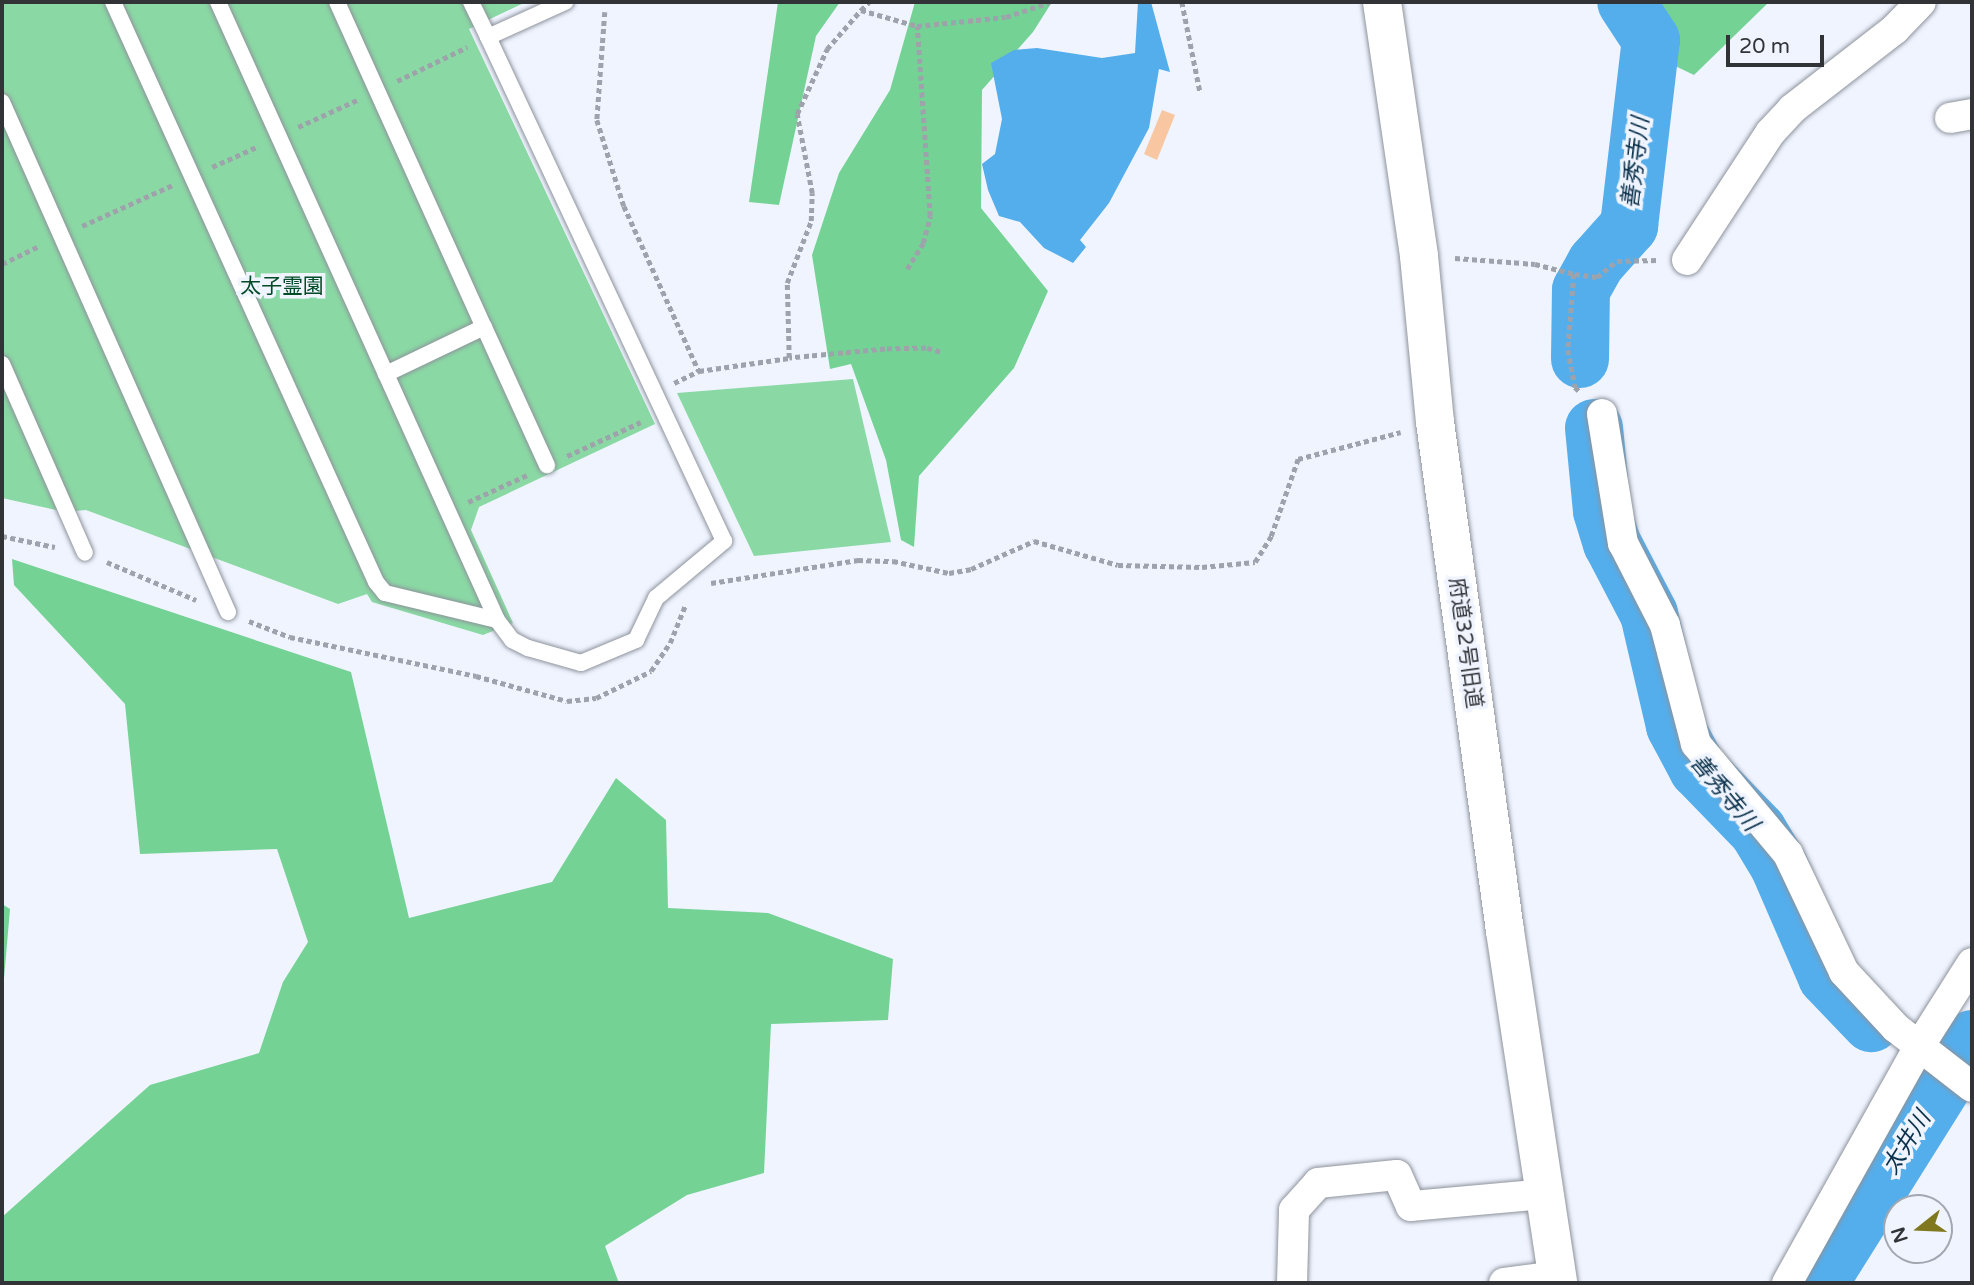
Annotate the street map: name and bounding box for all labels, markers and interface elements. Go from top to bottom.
scale bar [1729,21,1827,65]
text: 20 m [1739,34,1790,59]
water label: 善秀寺川 [1617,116,1655,210]
park label: 太子霊園 [240,274,324,300]
street label: 府道32号旧道 [1443,576,1487,710]
water label: 善秀寺川 [1684,749,1764,837]
water label: 太井川 [1877,1106,1937,1180]
north arrow [1883,1194,1953,1264]
text: N [1887,1224,1913,1246]

